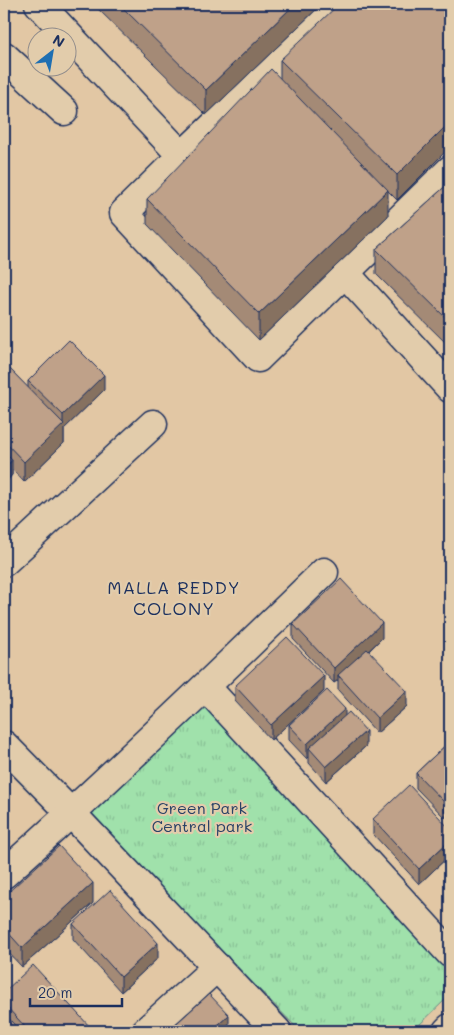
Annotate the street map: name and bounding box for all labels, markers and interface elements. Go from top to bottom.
north arrow [28,28,78,78]
text: N [49,30,68,51]
district label: MALLA REDDY COLONY [107,575,241,620]
park label: Green Park Central park [152,797,252,836]
scale bar [30,975,122,1007]
text: 20 m [38,982,72,1002]

